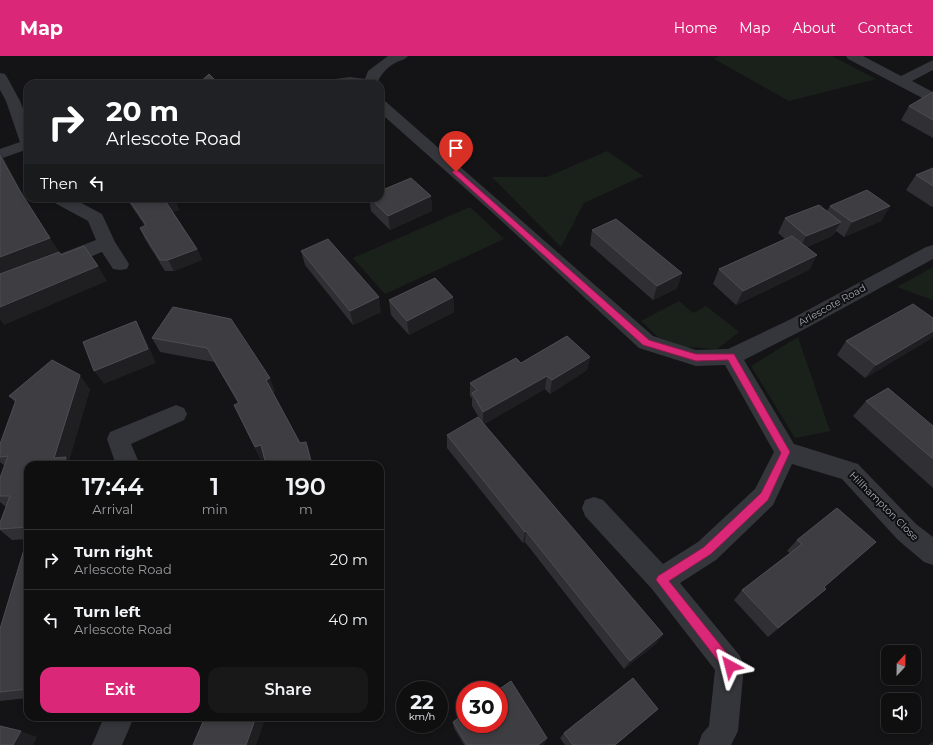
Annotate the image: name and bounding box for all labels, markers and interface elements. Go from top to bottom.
text: Map [20,17,63,40]
text: Home [674,19,717,37]
text: Map [739,19,770,37]
text: About [792,19,836,37]
text: Contact [858,19,913,37]
text: 20 m [106,94,179,128]
icon: right [40,96,92,148]
text: Arlescote Road [106,128,241,150]
pin [439,131,473,172]
icon: arrive [445,137,467,159]
icon: left [86,172,108,194]
text: Then [40,174,78,193]
street label: Arlescote Road [796,281,868,329]
street label: Hillhampton Close [847,469,921,543]
text: 17:44 [82,472,144,501]
text: 1 [210,472,219,501]
text: 190 [286,472,326,501]
text: Arrival [92,501,133,517]
text: min [202,501,228,517]
text: m [299,501,313,517]
text: Turn right [74,542,153,561]
icon: right [40,549,62,571]
text: 20 m [330,550,368,569]
text: Arlescote Road [74,561,172,577]
text: Turn left [74,602,141,621]
icon: left [40,609,62,631]
text: 40 m [328,610,368,629]
text: Arlescote Road [74,621,172,637]
position arrow [709,645,751,687]
north arrow [881,645,921,685]
map controls [881,645,921,733]
button: Exit [40,667,200,713]
button: Share [208,667,368,713]
speed limit sign: 30 [456,681,508,733]
text: 22 [410,690,434,714]
button: sound [881,693,921,733]
text: km/h [409,710,435,723]

